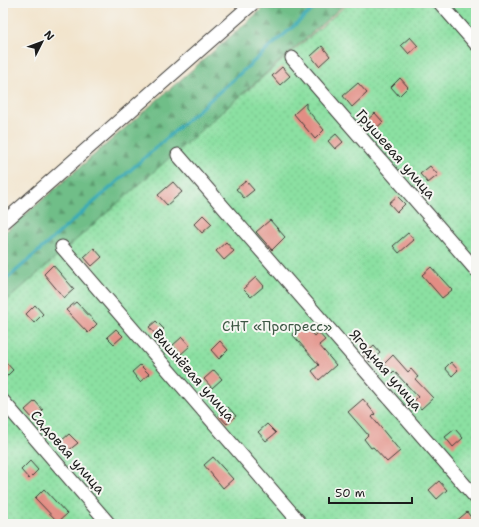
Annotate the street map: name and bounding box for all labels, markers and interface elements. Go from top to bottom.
north arrow [22,22,62,62]
text: N [41,27,58,44]
street label: Грушевая улица [352,106,440,203]
park label: СНТ «Прогресс» [222,317,332,335]
street label: Вишнёвая улица [149,325,239,425]
street label: Ягодная улица [346,325,427,415]
street label: Садовая улица [27,406,109,498]
scale bar [329,479,412,505]
text: 50 m [335,485,365,501]

